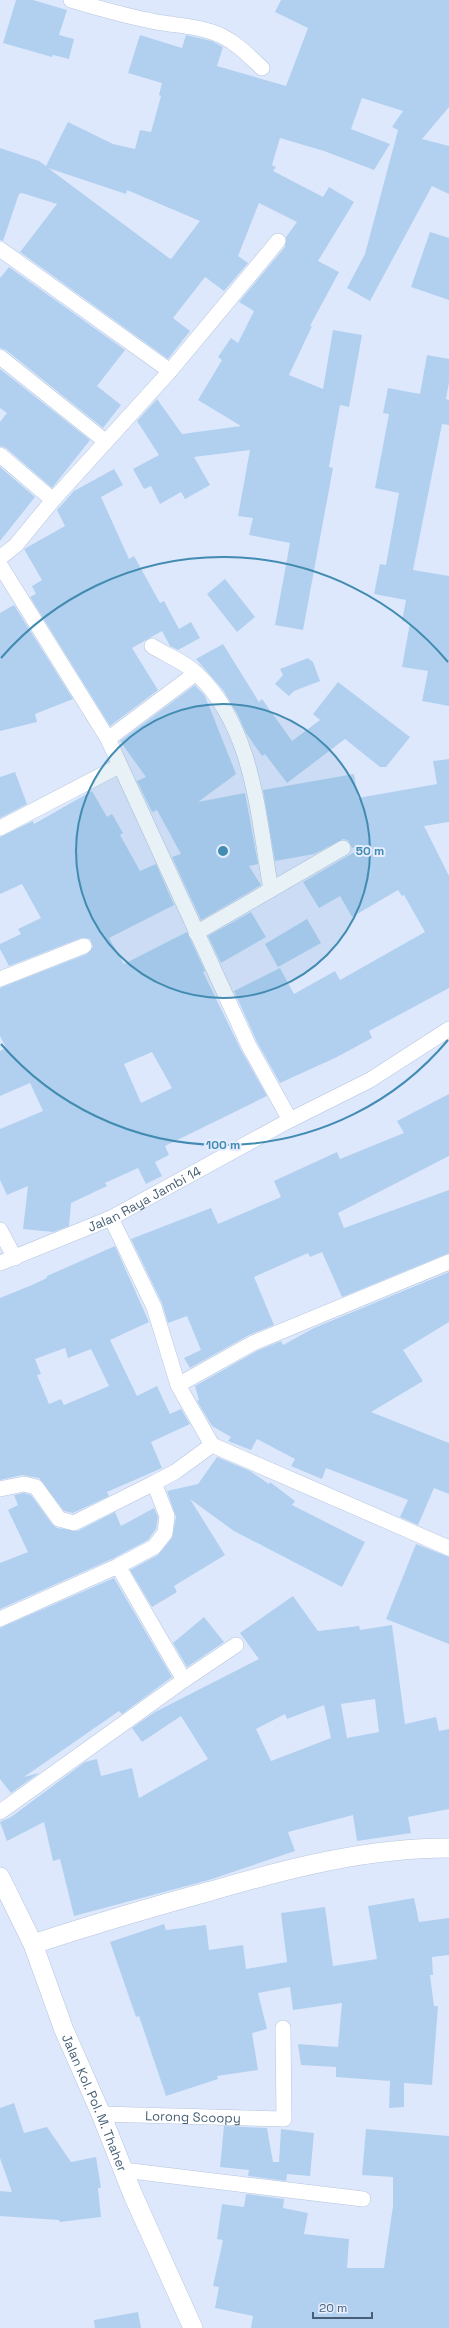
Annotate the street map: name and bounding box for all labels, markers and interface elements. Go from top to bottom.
text: 50 m [356,843,384,859]
centre of rings [216,844,230,858]
text: 100 m [206,1137,240,1153]
street label: Jalan Raya Jambi 14 [85,1162,204,1235]
street label: Jalan Kol. Pol. M. Thaher [58,2031,131,2174]
street label: Lorong Scoopy [145,2107,241,2126]
scale bar [313,2294,372,2320]
text: 20 m [319,2300,347,2316]

